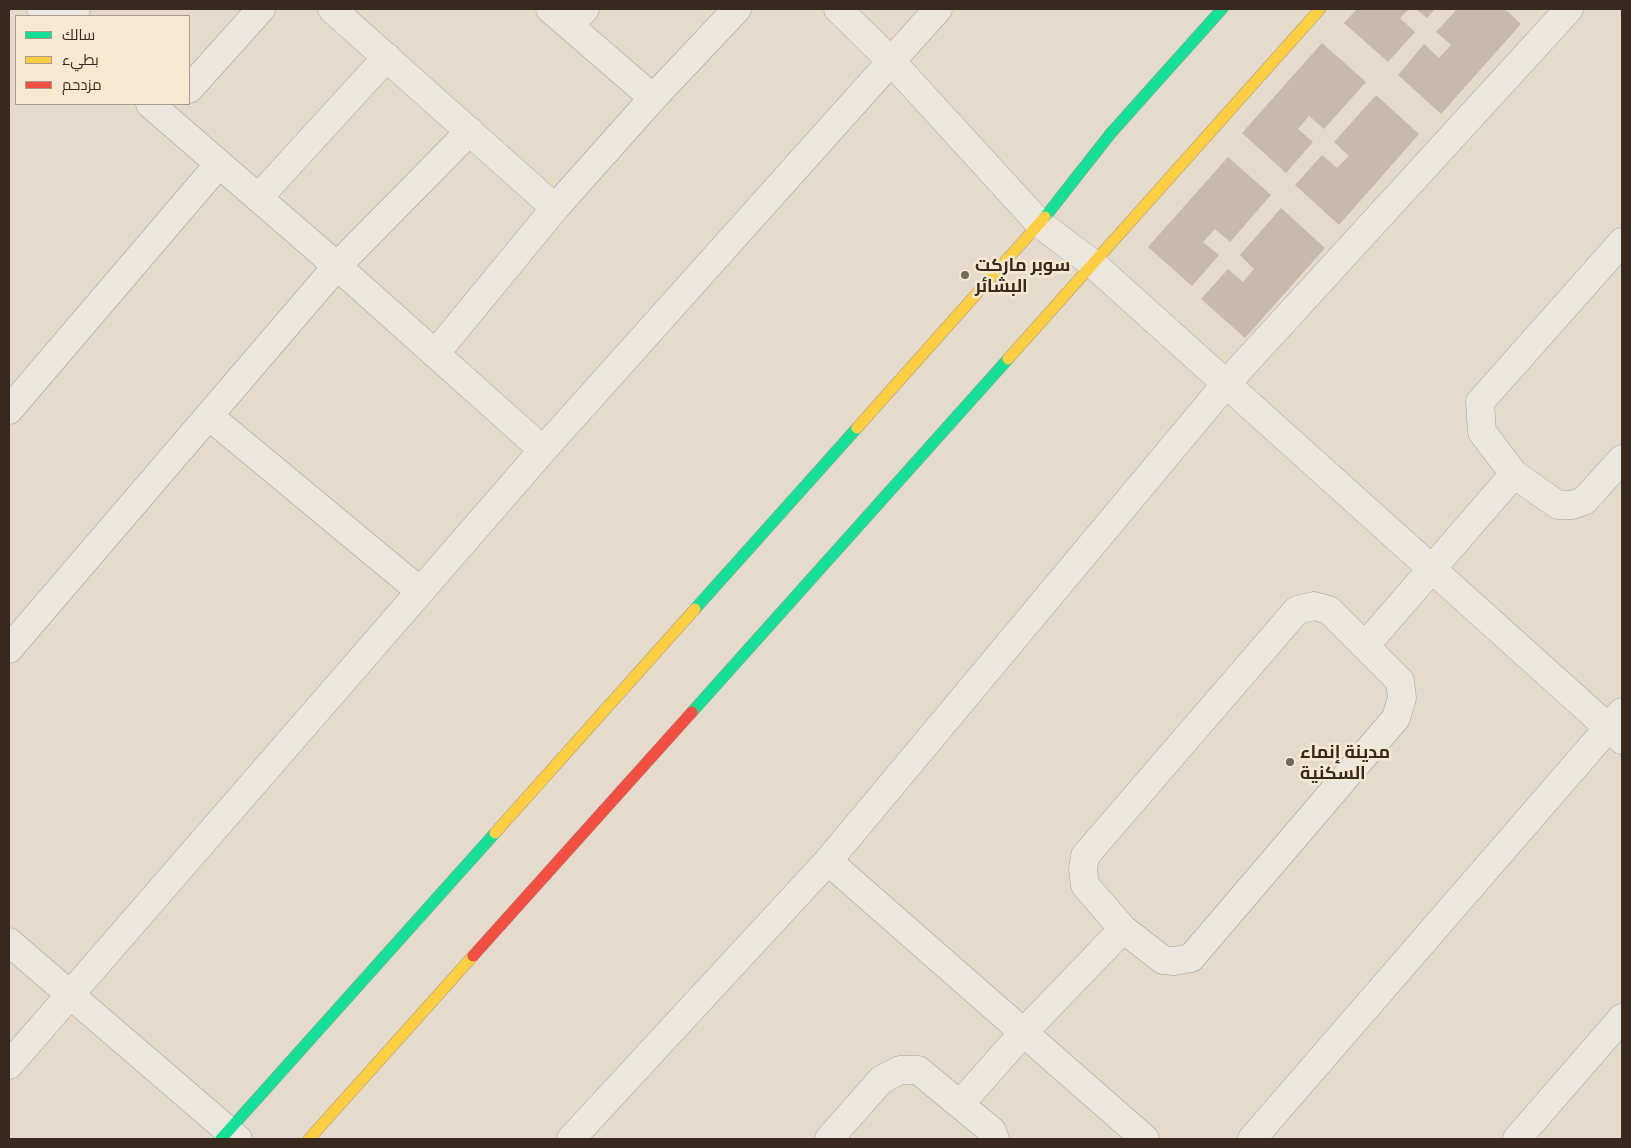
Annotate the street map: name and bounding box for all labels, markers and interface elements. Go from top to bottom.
legend [15,15,190,105]
text: سالك [62,24,95,44]
text: بطيء [62,49,99,69]
text: مزدحم [62,74,102,94]
place label: سوبر ماركت البشائر [975,254,1070,296]
marker: سوبر ماركت البشائر [959,269,971,281]
place label: مدينة إنماء السكنية [1300,741,1390,784]
marker: مدينة إنماء السكنية [1284,756,1296,768]

